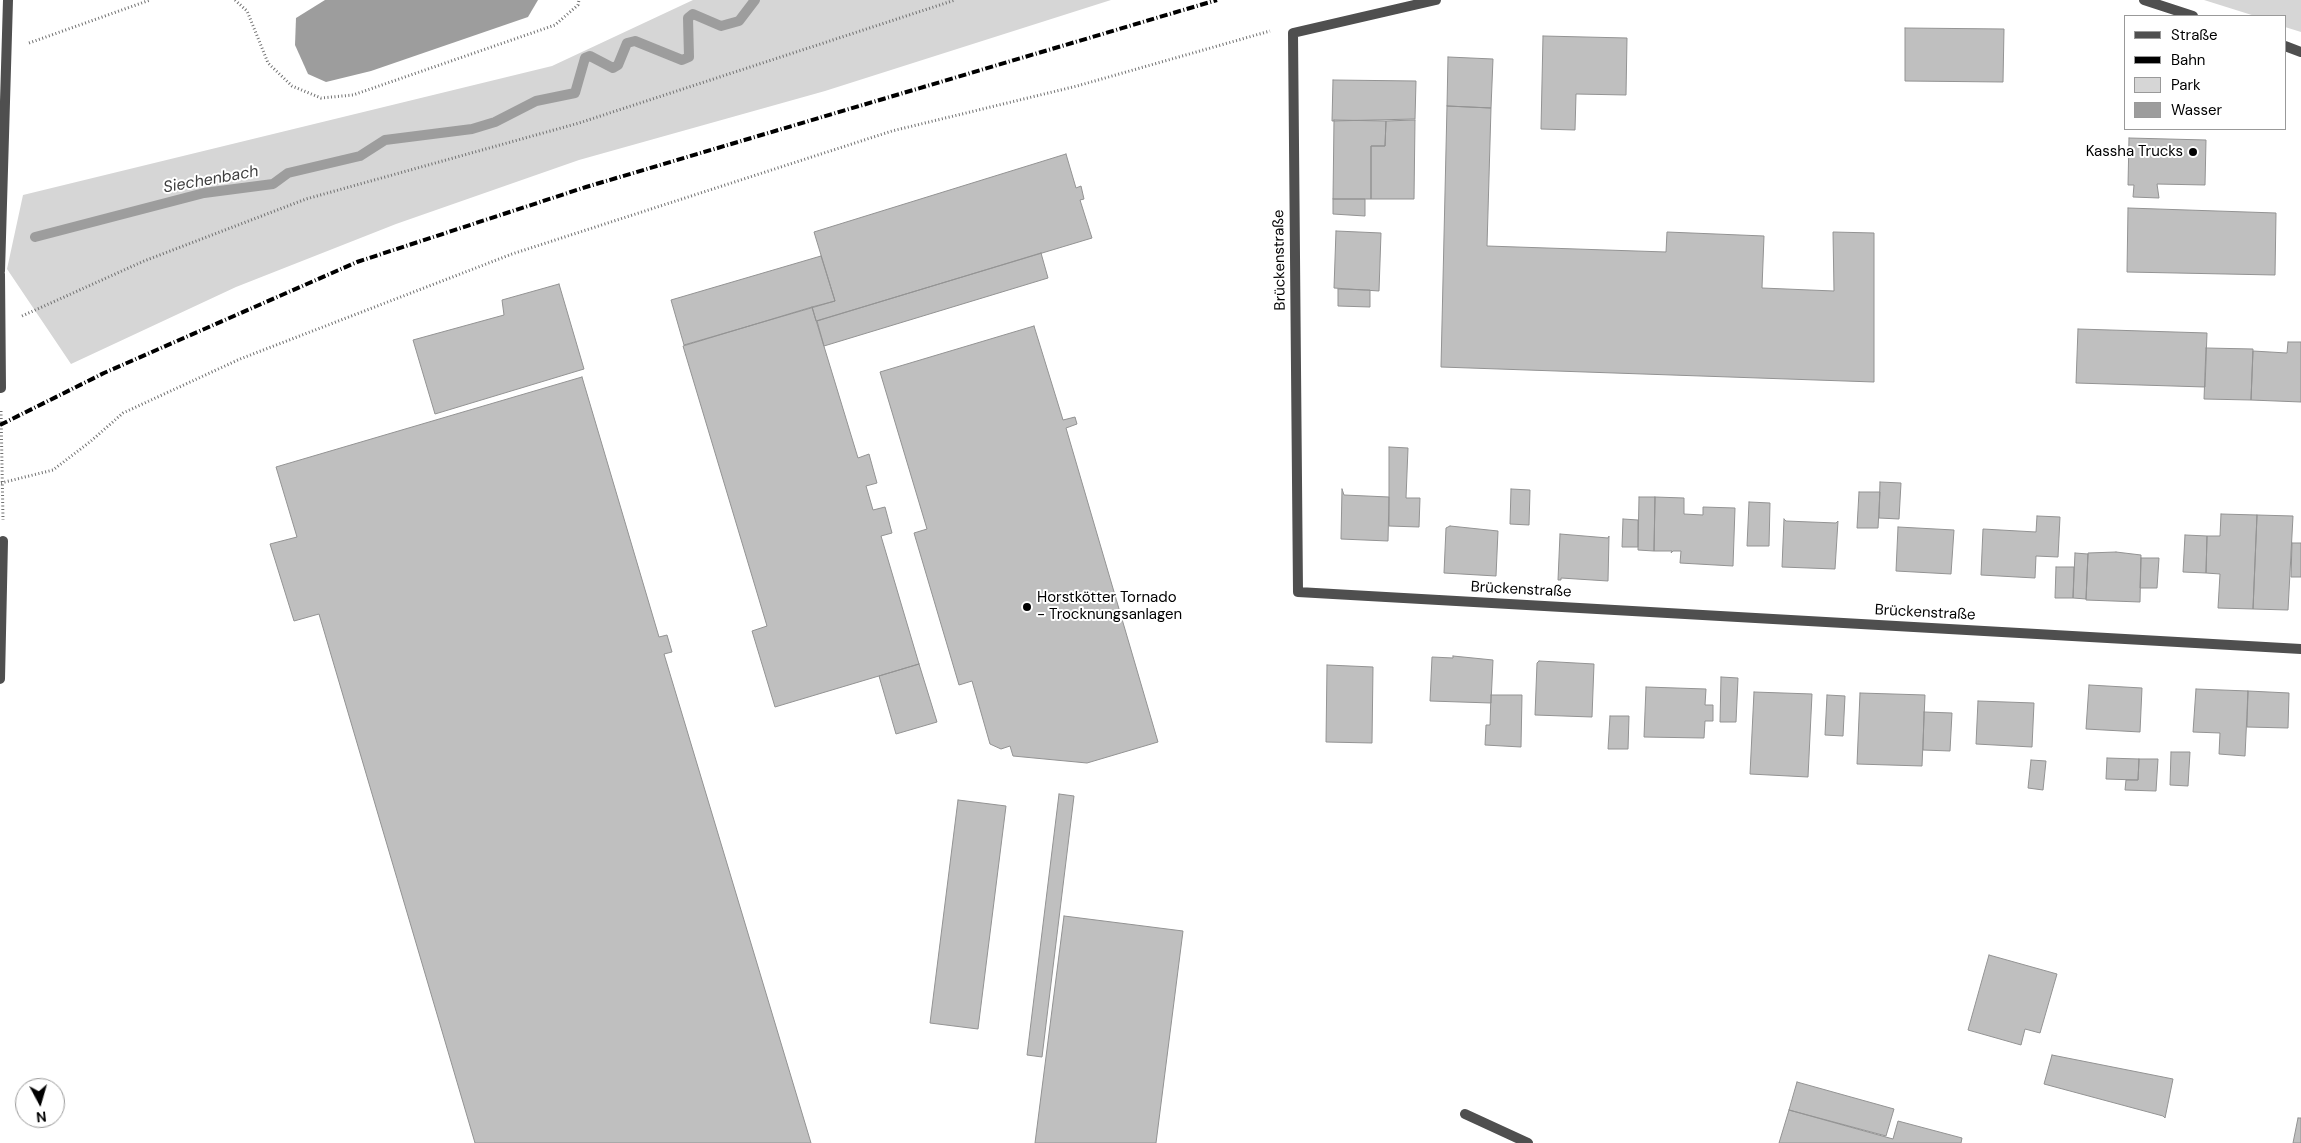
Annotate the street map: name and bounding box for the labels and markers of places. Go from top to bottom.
place label: Kassha Trucks [2086,143,2183,161]
marker: Kassha Trucks [2187,146,2199,158]
place label: Horstkötter Tornado - Trocknungsanlagen [1037,589,1182,624]
marker: Horstkötter Tornado - Trocknungsanlagen [1021,601,1033,613]

